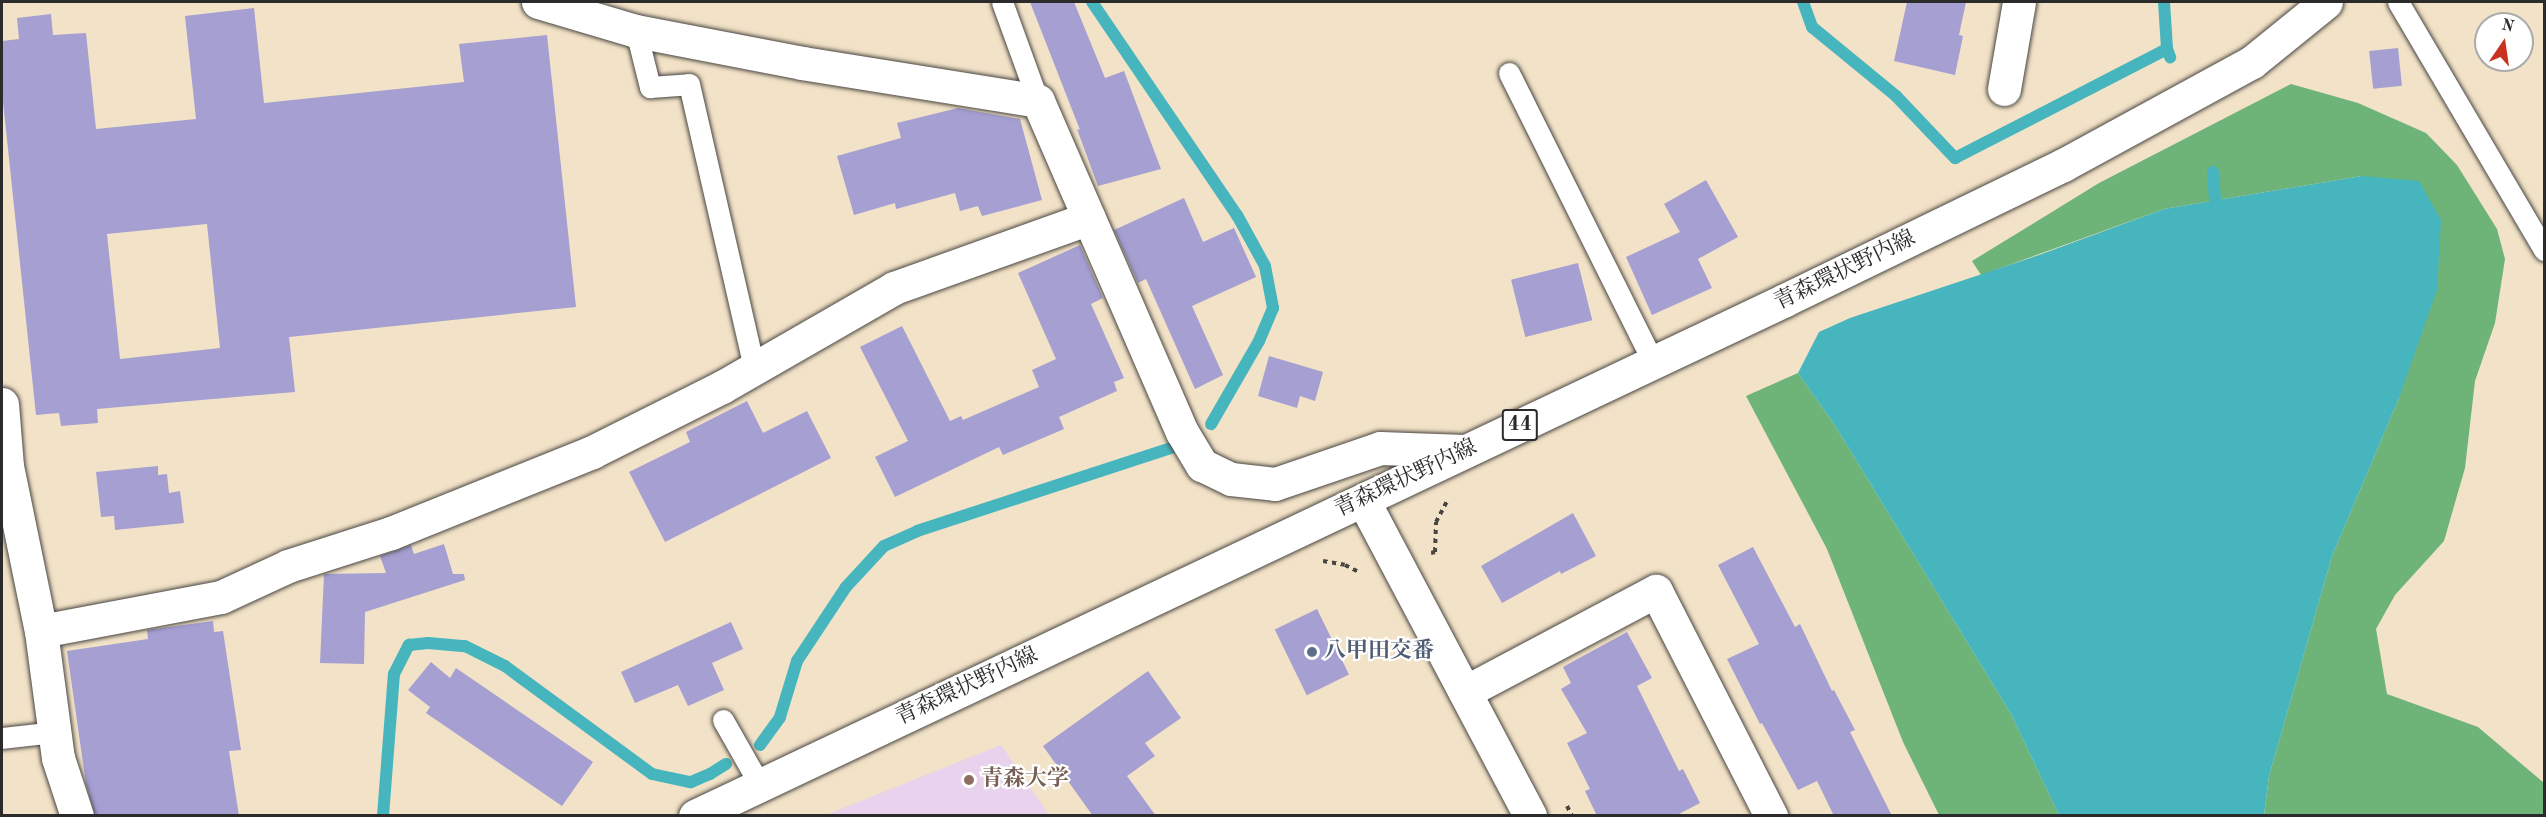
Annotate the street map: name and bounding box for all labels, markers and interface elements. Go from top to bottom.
north arrow [2474,12,2534,72]
text: N [2500,17,2515,36]
street label: 青森環状野内線 [1770,225,1920,317]
road number: 44 [1500,407,1540,443]
street label: 青森環状野内線 [1331,434,1481,524]
place label: 八甲田交番 [1324,639,1434,665]
street label: 青森環状野内線 [892,642,1042,732]
marker: 八甲田交番 [1305,645,1319,659]
place label: 青森大学 [981,767,1069,793]
marker: 青森大学 [962,773,976,787]

